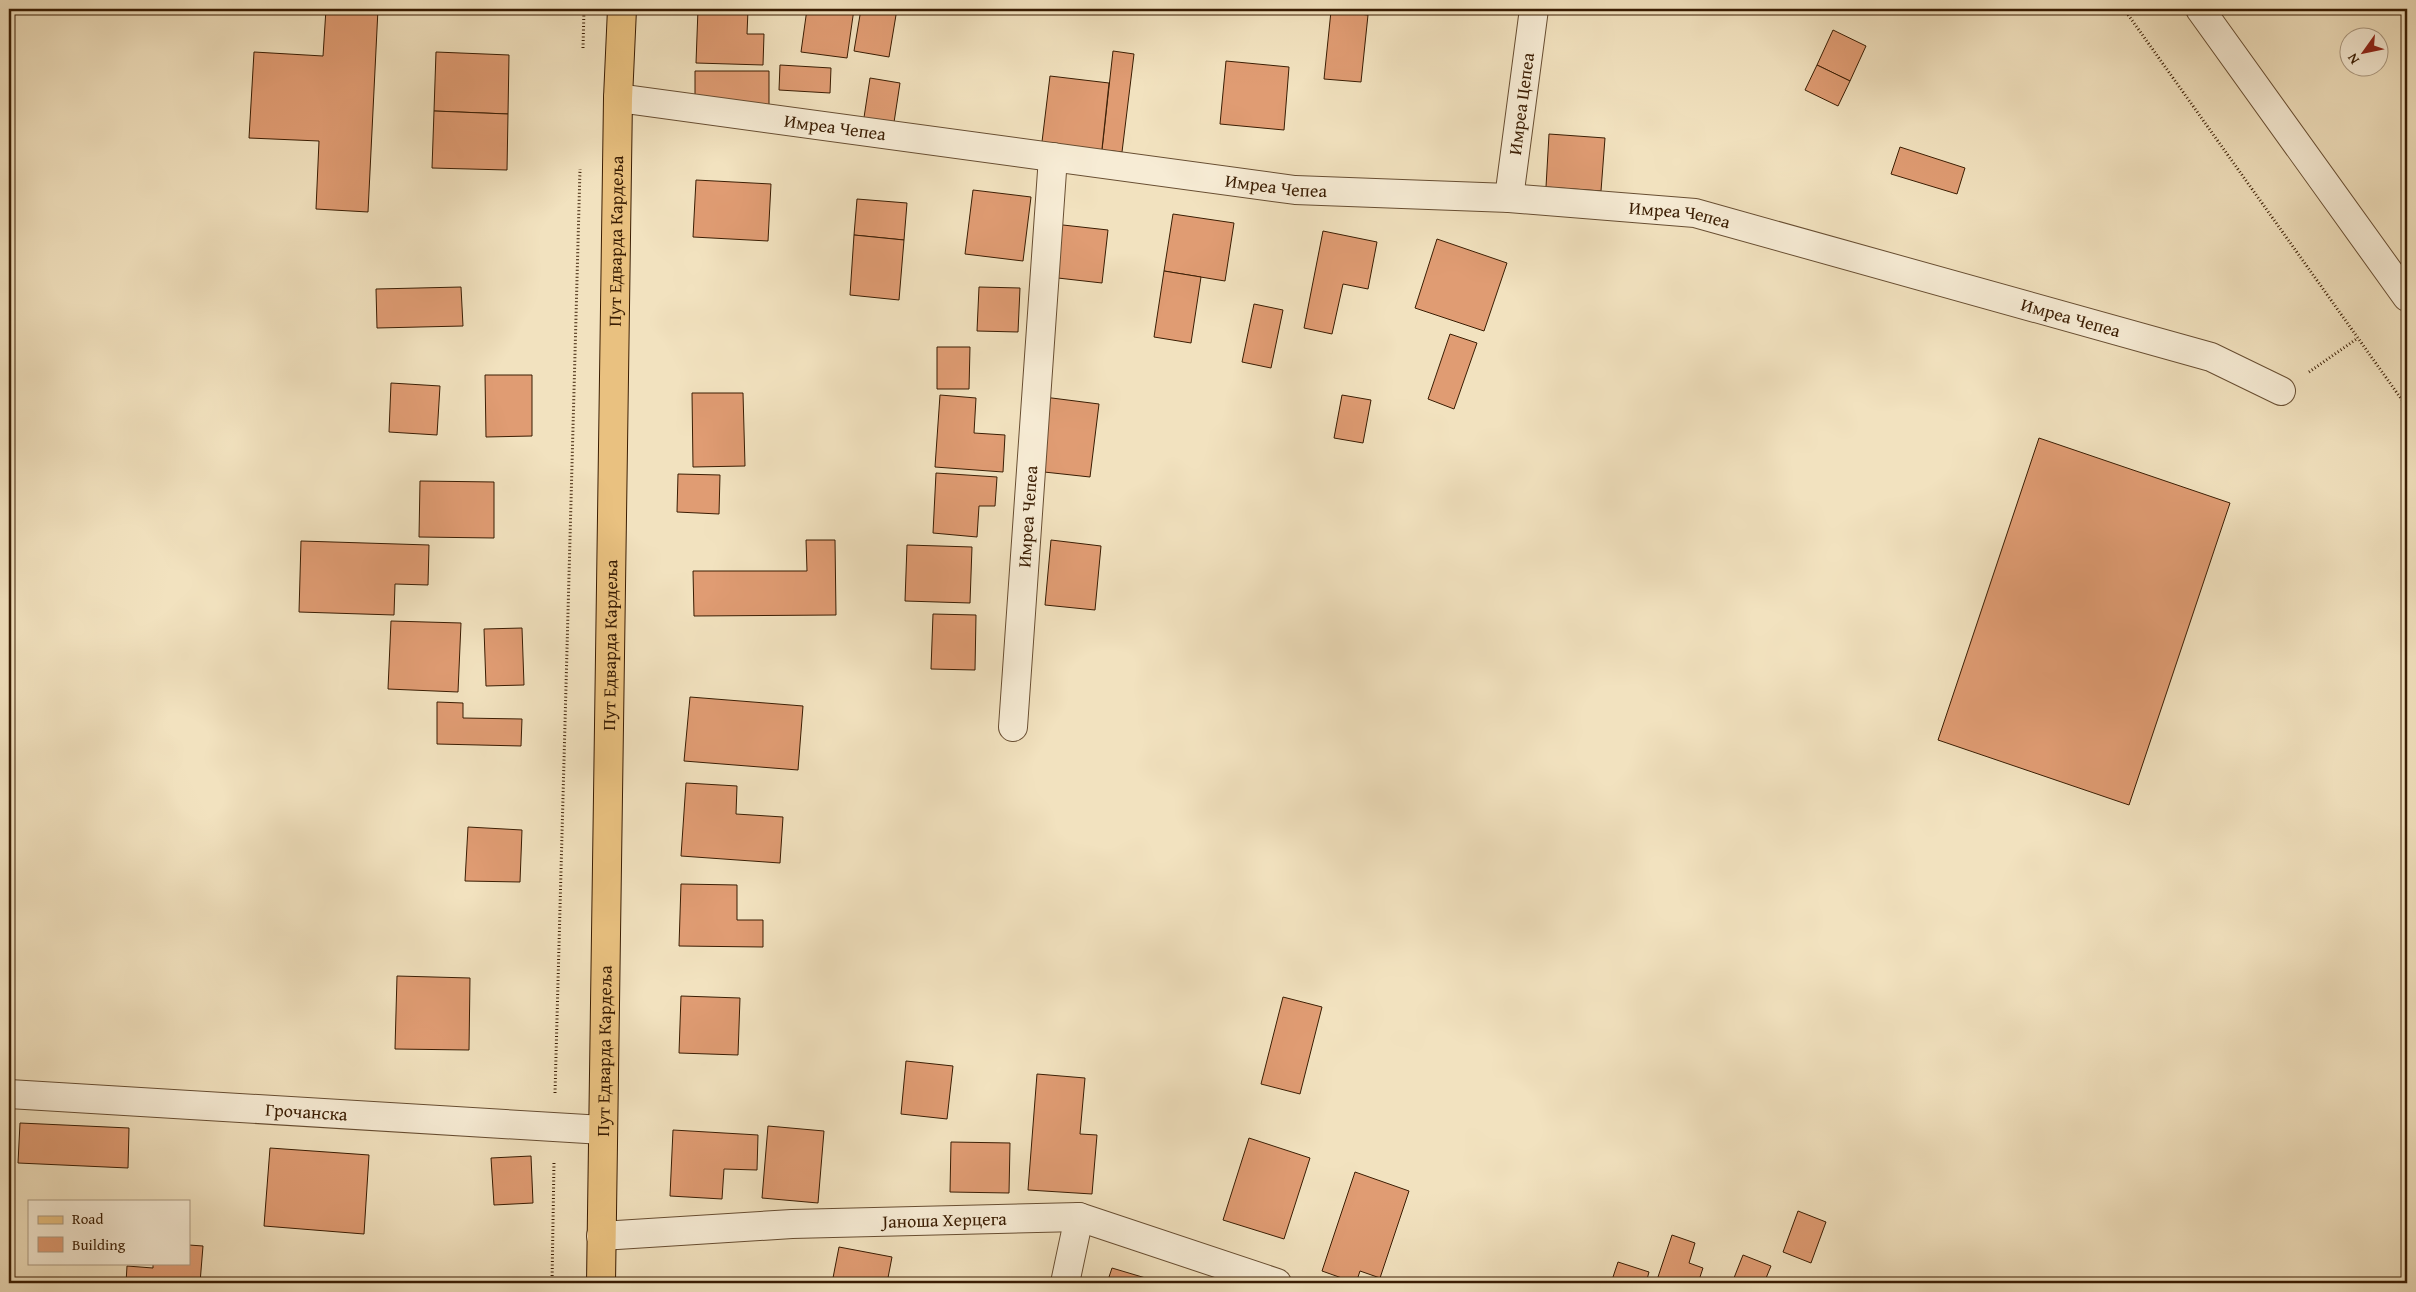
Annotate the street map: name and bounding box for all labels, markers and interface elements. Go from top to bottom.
north arrow [2338,28,2388,78]
text: N [2342,49,2364,68]
street label: Имреа Цепеа [1501,51,1541,157]
street label: Имреа Чепеа [783,107,888,147]
street label: Пут Едварда Кардеља [601,155,630,327]
street label: Имреа Чепеа [1223,167,1328,204]
street label: Имреа Чепеа [1628,194,1734,235]
street label: Имреа Чепеа [2018,291,2124,344]
street label: Имреа Чепеа [1010,464,1044,568]
street label: Пут Едварда Кардеља [595,559,624,731]
street label: Пут Едварда Кардеља [589,965,619,1137]
street label: Грочанска [265,1096,349,1128]
legend [28,1200,190,1264]
street label: Јаноша Херцега [880,1205,1007,1235]
text: Road [72,1208,103,1229]
text: Building [72,1234,126,1255]

